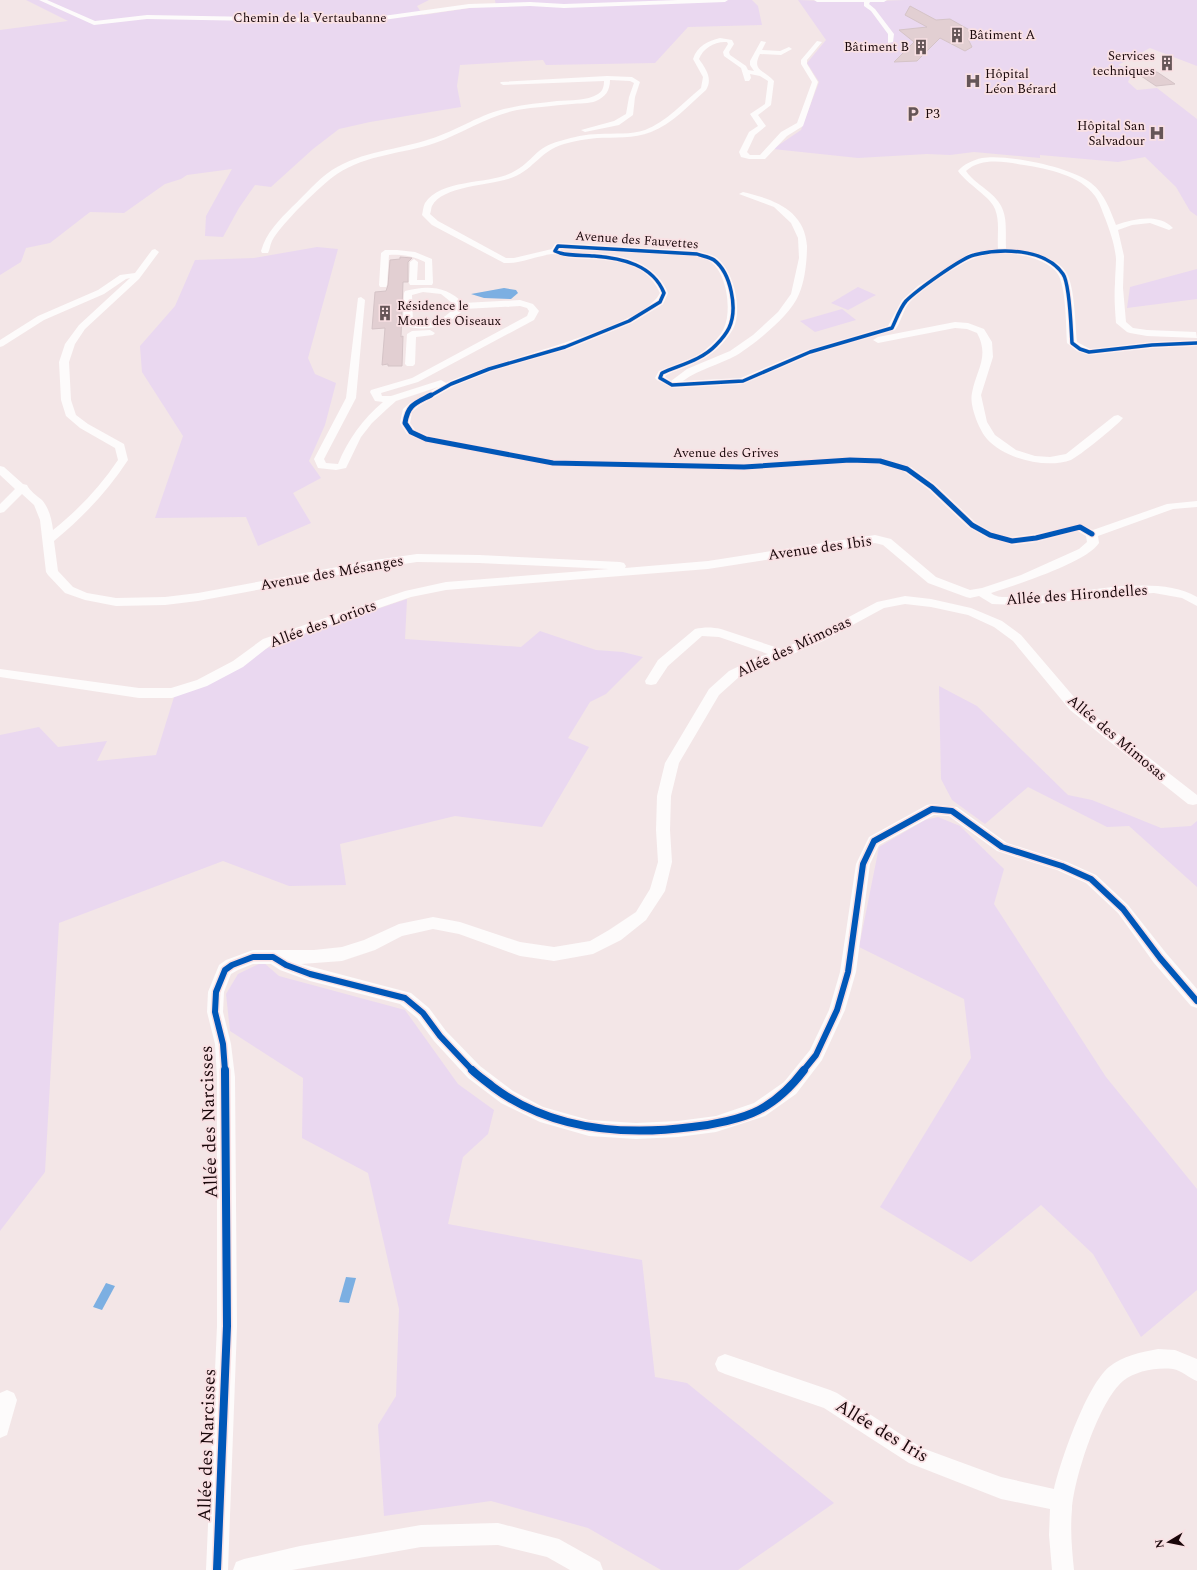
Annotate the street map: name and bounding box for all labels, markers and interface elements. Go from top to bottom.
street label: Chemin de la Vertaubanne [233,8,387,28]
place label: Bâtiment A [969,25,1035,45]
building icon: Bâtiment A [948,26,966,44]
place label: Bâtiment B [844,37,909,57]
building icon: Bâtiment B [912,38,930,56]
place label: Services techniques [1092,46,1155,81]
building icon: Services techniques [1158,54,1176,72]
place label: Hôpital Léon Bérard [985,64,1056,99]
hospital icon: Hôpital Léon Bérard [964,72,982,90]
place label: P3 [925,104,940,124]
parking icon: P3 [904,105,922,123]
place label: Hôpital San Salvadour [1077,116,1145,151]
hospital icon: Hôpital San Salvadour [1148,124,1166,142]
street label: Avenue des Fauvettes [575,226,699,254]
place label: Résidence le Mont des Oiseaux [397,296,502,331]
building icon: Résidence le Mont des Oiseaux [376,304,394,322]
street label: Avenue des Grives [673,443,779,463]
street label: Avenue des Ibis [767,529,873,567]
street label: Avenue des Mésanges [259,549,405,597]
street label: Allée des Hirondelles [1005,579,1149,611]
street label: Allée des Loriots [266,594,380,654]
street label: Allée des Mimosas [733,610,855,684]
street label: Allée des Mimosas [1062,689,1172,787]
street label: Allée des Narcisses [193,1045,225,1199]
street label: Allée des Narcisses [191,1368,223,1522]
street label: Allée des Iris [830,1393,934,1469]
north arrow [1149,1522,1189,1562]
text: N [1150,1538,1169,1550]

